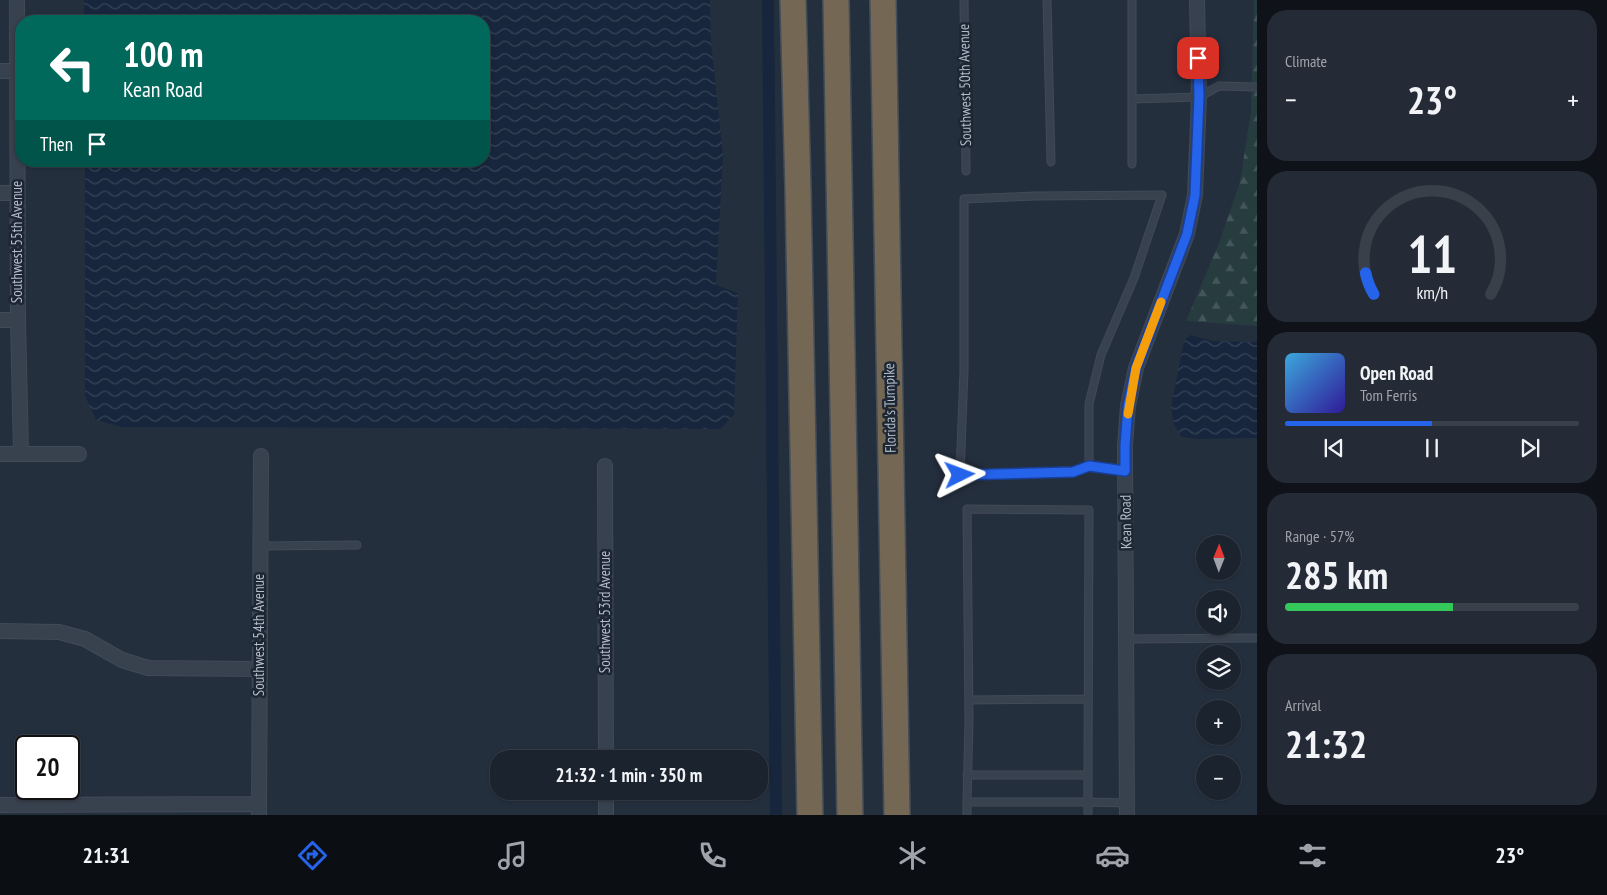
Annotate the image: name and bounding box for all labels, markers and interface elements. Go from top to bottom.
street label: Southwest 50th Avenue [954,24,975,146]
text: 100 m [123,31,204,77]
icon: left [40,35,105,100]
pin [1177,37,1219,79]
icon: arrive [1184,44,1212,72]
text: Climate [1285,51,1327,71]
text: Kean Road [123,75,203,103]
text: 23° [1407,75,1457,124]
text: − [1285,81,1297,118]
text: + [1567,81,1579,118]
icon: arrive [83,130,111,158]
text: Then [40,132,73,156]
street label: Southwest 55th Avenue [7,181,26,303]
text: 11 [1407,220,1457,287]
text: km/h [1416,281,1448,304]
text: Open Road [1360,361,1433,385]
street label: Florida's Turnpike [879,363,900,453]
text: Tom Ferris [1360,385,1417,405]
icon: previous [1320,434,1348,462]
icon: pause [1418,434,1446,462]
icon: next [1516,434,1544,462]
position arrow [933,448,985,500]
street label: Kean Road [1116,495,1135,549]
text: Range · 57% [1285,526,1354,546]
north arrow [1196,535,1241,580]
map controls [1196,535,1241,800]
text: 285 km [1285,550,1388,599]
street label: Southwest 53rd Avenue [595,551,614,673]
street label: Southwest 54th Avenue [249,574,268,696]
button: sound [1196,590,1241,635]
button: layers [1196,645,1241,690]
text: Arrival [1285,695,1321,715]
button: + [1196,700,1241,745]
text: 21:32 [1285,719,1367,768]
speed limit sign: 20 [15,735,80,800]
button: − [1196,755,1241,800]
text: 21:32 · 1 min · 350 m [556,763,702,787]
icon: directions [295,838,330,873]
icon: music [495,838,530,873]
icon: phone [695,838,730,873]
icon: climate [895,838,930,873]
icon: car [1095,838,1130,873]
icon: filters [1295,838,1330,873]
text: 21:31 [83,841,130,869]
text: 23° [1495,841,1524,869]

